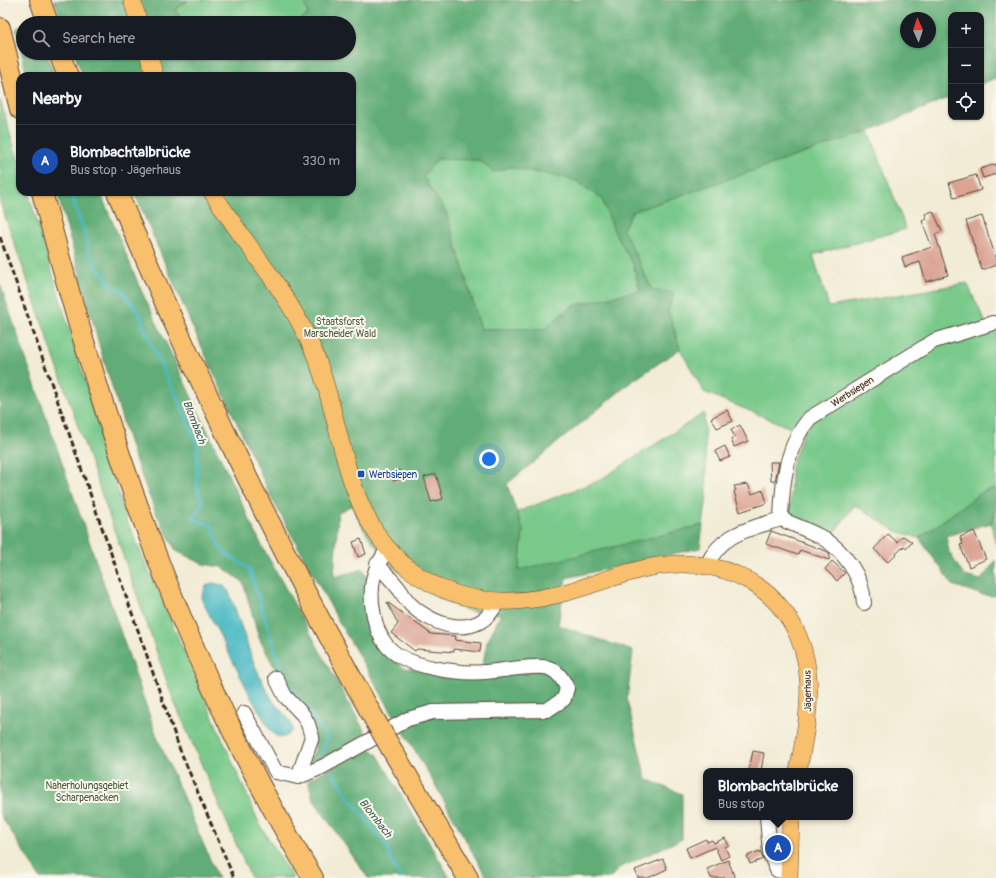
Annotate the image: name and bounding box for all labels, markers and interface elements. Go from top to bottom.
north arrow [900,12,936,48]
map controls [948,12,984,120]
button: + [948,12,984,48]
search box [16,16,356,60]
icon: search [30,27,52,49]
text: Search here [62,29,135,48]
button: − [948,48,984,84]
button: locate [948,84,984,120]
text: Nearby [32,88,81,109]
text: Blombachtalbrücke [70,143,190,162]
text: A [41,153,49,169]
text: 330 m [302,153,340,169]
text: Bus stop · Jägerhaus [70,162,181,178]
park label: Staatsforst Marscheider Wald [304,316,376,340]
street label: Werbsiepen [829,374,876,410]
water label: Blombach [180,399,209,447]
your location [479,449,499,469]
marker: Werbsiepen [356,469,366,479]
place label: Werbsiepen [369,469,418,481]
street label: Jägerhaus [802,669,814,712]
popup [703,768,853,820]
text: Blombachtalbrücke [718,777,838,796]
park label: Naherholungsgebiet Scharpenacken [46,780,129,804]
water label: Blombach [356,796,395,841]
text: Bus stop [718,796,765,812]
pin: A [765,833,791,863]

